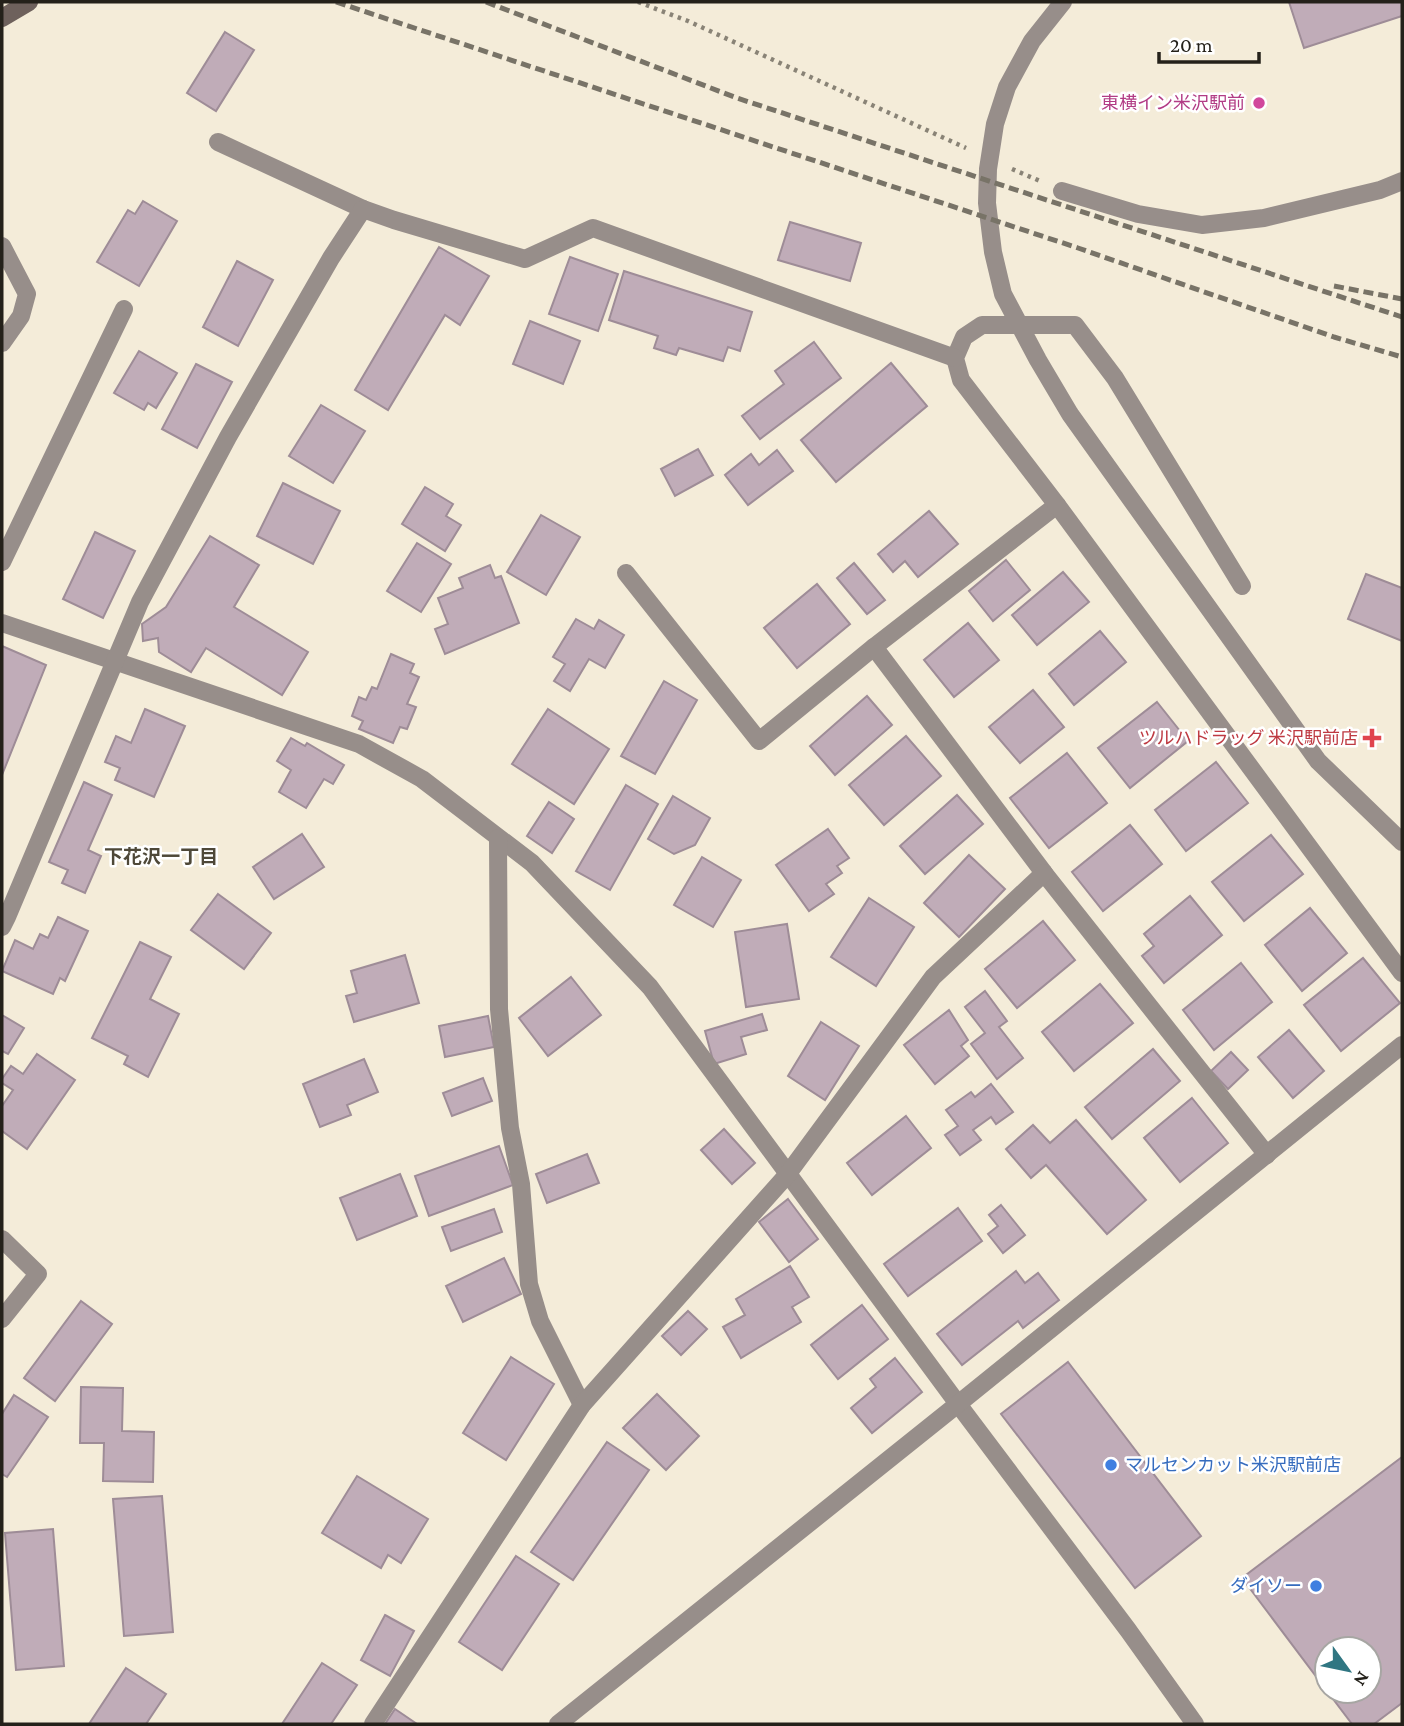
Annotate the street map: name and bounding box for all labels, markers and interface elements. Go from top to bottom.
scale bar [1159,21,1259,65]
text: 20 m [1170,33,1213,57]
place label: 東横イン米沢駅前 [1101,93,1245,113]
marker: 東横イン米沢駅前 [1251,95,1267,111]
place label: ツルハドラッグ 米沢駅前店 [1139,728,1358,748]
marker: ツルハドラッグ 米沢駅前店 [1364,730,1380,746]
district label: 下花沢一丁目 [104,846,218,867]
place label: マルセンカット米沢駅前店 [1125,1455,1341,1475]
marker: マルセンカット米沢駅前店 [1103,1457,1119,1473]
place label: ダイソー [1230,1576,1302,1596]
marker: ダイソー [1308,1578,1324,1594]
north arrow [1313,1635,1383,1705]
text: N [1349,1668,1374,1690]

